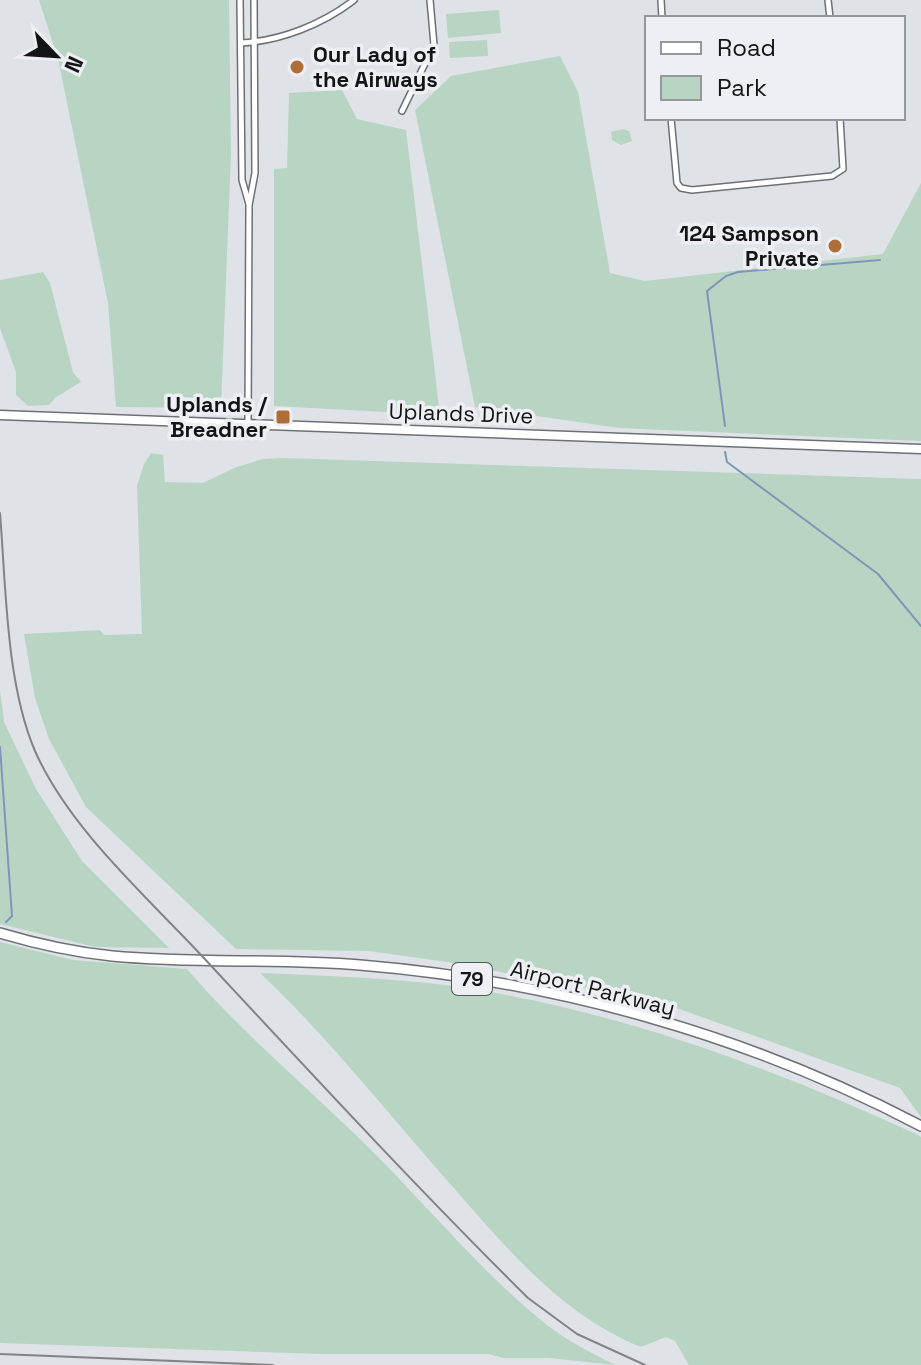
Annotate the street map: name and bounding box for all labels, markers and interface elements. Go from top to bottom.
north arrow [16,16,96,96]
legend [645,16,905,120]
text: Road [717,32,776,63]
place label: Our Lady of the Airways [313,40,438,93]
text: N [58,52,90,77]
marker: Our Lady of the Airways [288,58,306,76]
text: Park [717,72,767,103]
place label: 124 Sampson Private [679,219,819,272]
marker: 124 Sampson Private [826,237,844,255]
place label: Uplands / Breadner [166,390,267,443]
street label: Uplands Drive [388,396,534,430]
marker: Uplands / Breadner [274,408,292,426]
street label: Airport Parkway [508,954,678,1022]
road number: 79 [452,963,492,995]

